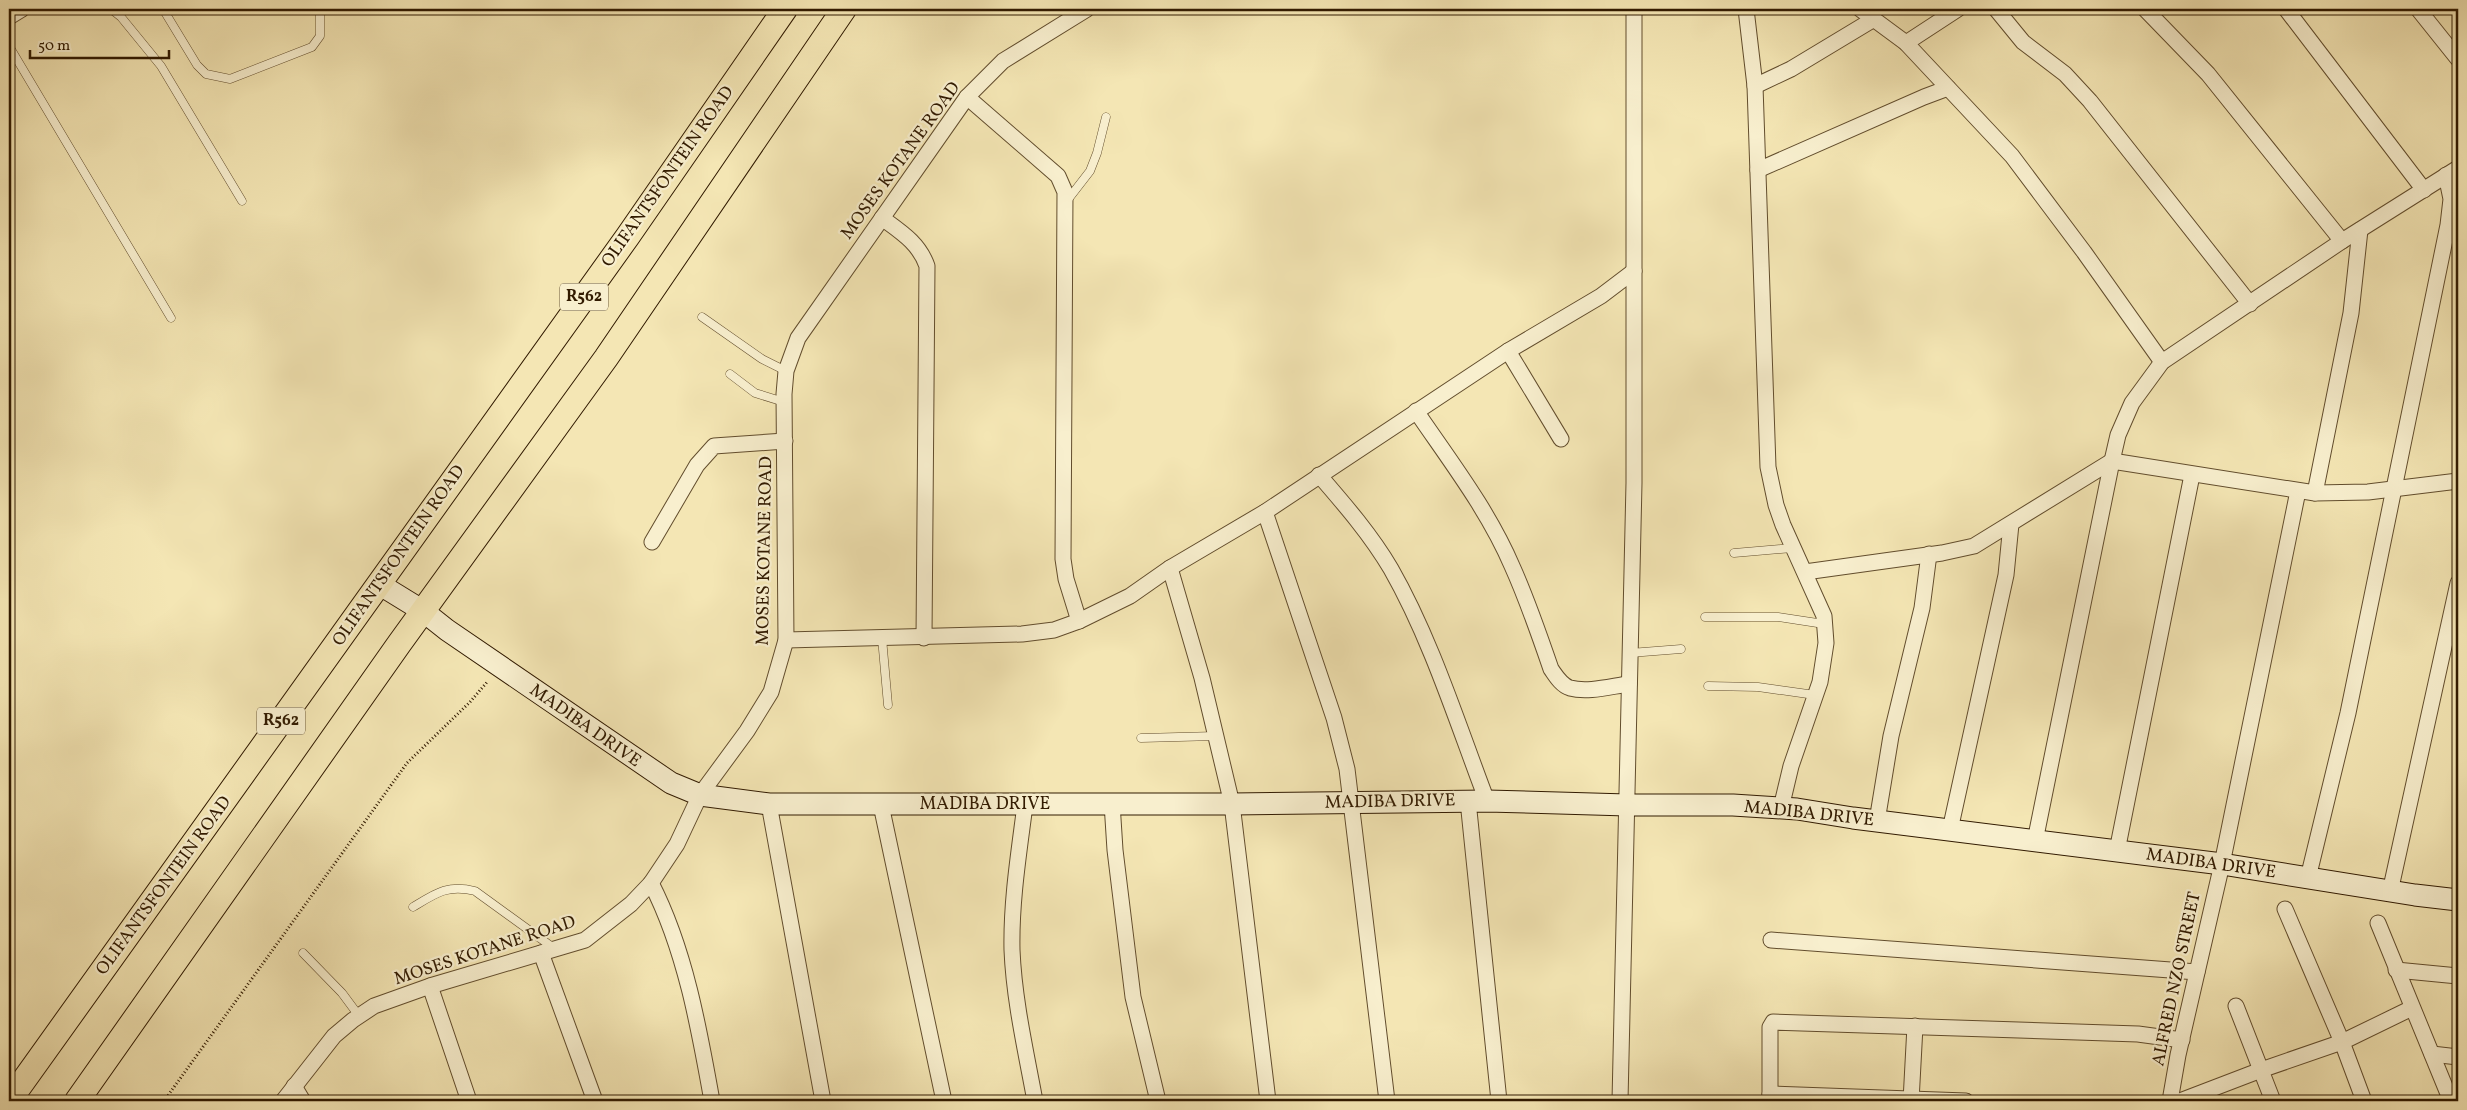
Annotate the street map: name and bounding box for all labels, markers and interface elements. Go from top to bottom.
scale bar [30,28,169,60]
text: 50 m [38,36,70,57]
street label: MOSES KOTANE ROAD [835,77,967,245]
street label: OLIFANTSFONTEIN ROAD [596,81,740,273]
road number: R562 [560,284,608,310]
street label: MOSES KOTANE ROAD [751,456,779,646]
street label: OLIFANTSFONTEIN ROAD [327,460,471,652]
street label: MADIBA DRIVE [524,678,646,774]
road number: R562 [257,708,305,734]
street label: MADIBA DRIVE [1324,788,1456,816]
street label: OLIFANTSFONTEIN ROAD [90,791,238,981]
street label: MADIBA DRIVE [920,792,1051,817]
street label: MADIBA DRIVE [1743,795,1876,833]
street label: MADIBA DRIVE [2144,843,2278,886]
street label: ALFRED NZO STREET [2146,889,2208,1068]
street label: MOSES KOTANE ROAD [391,910,579,992]

